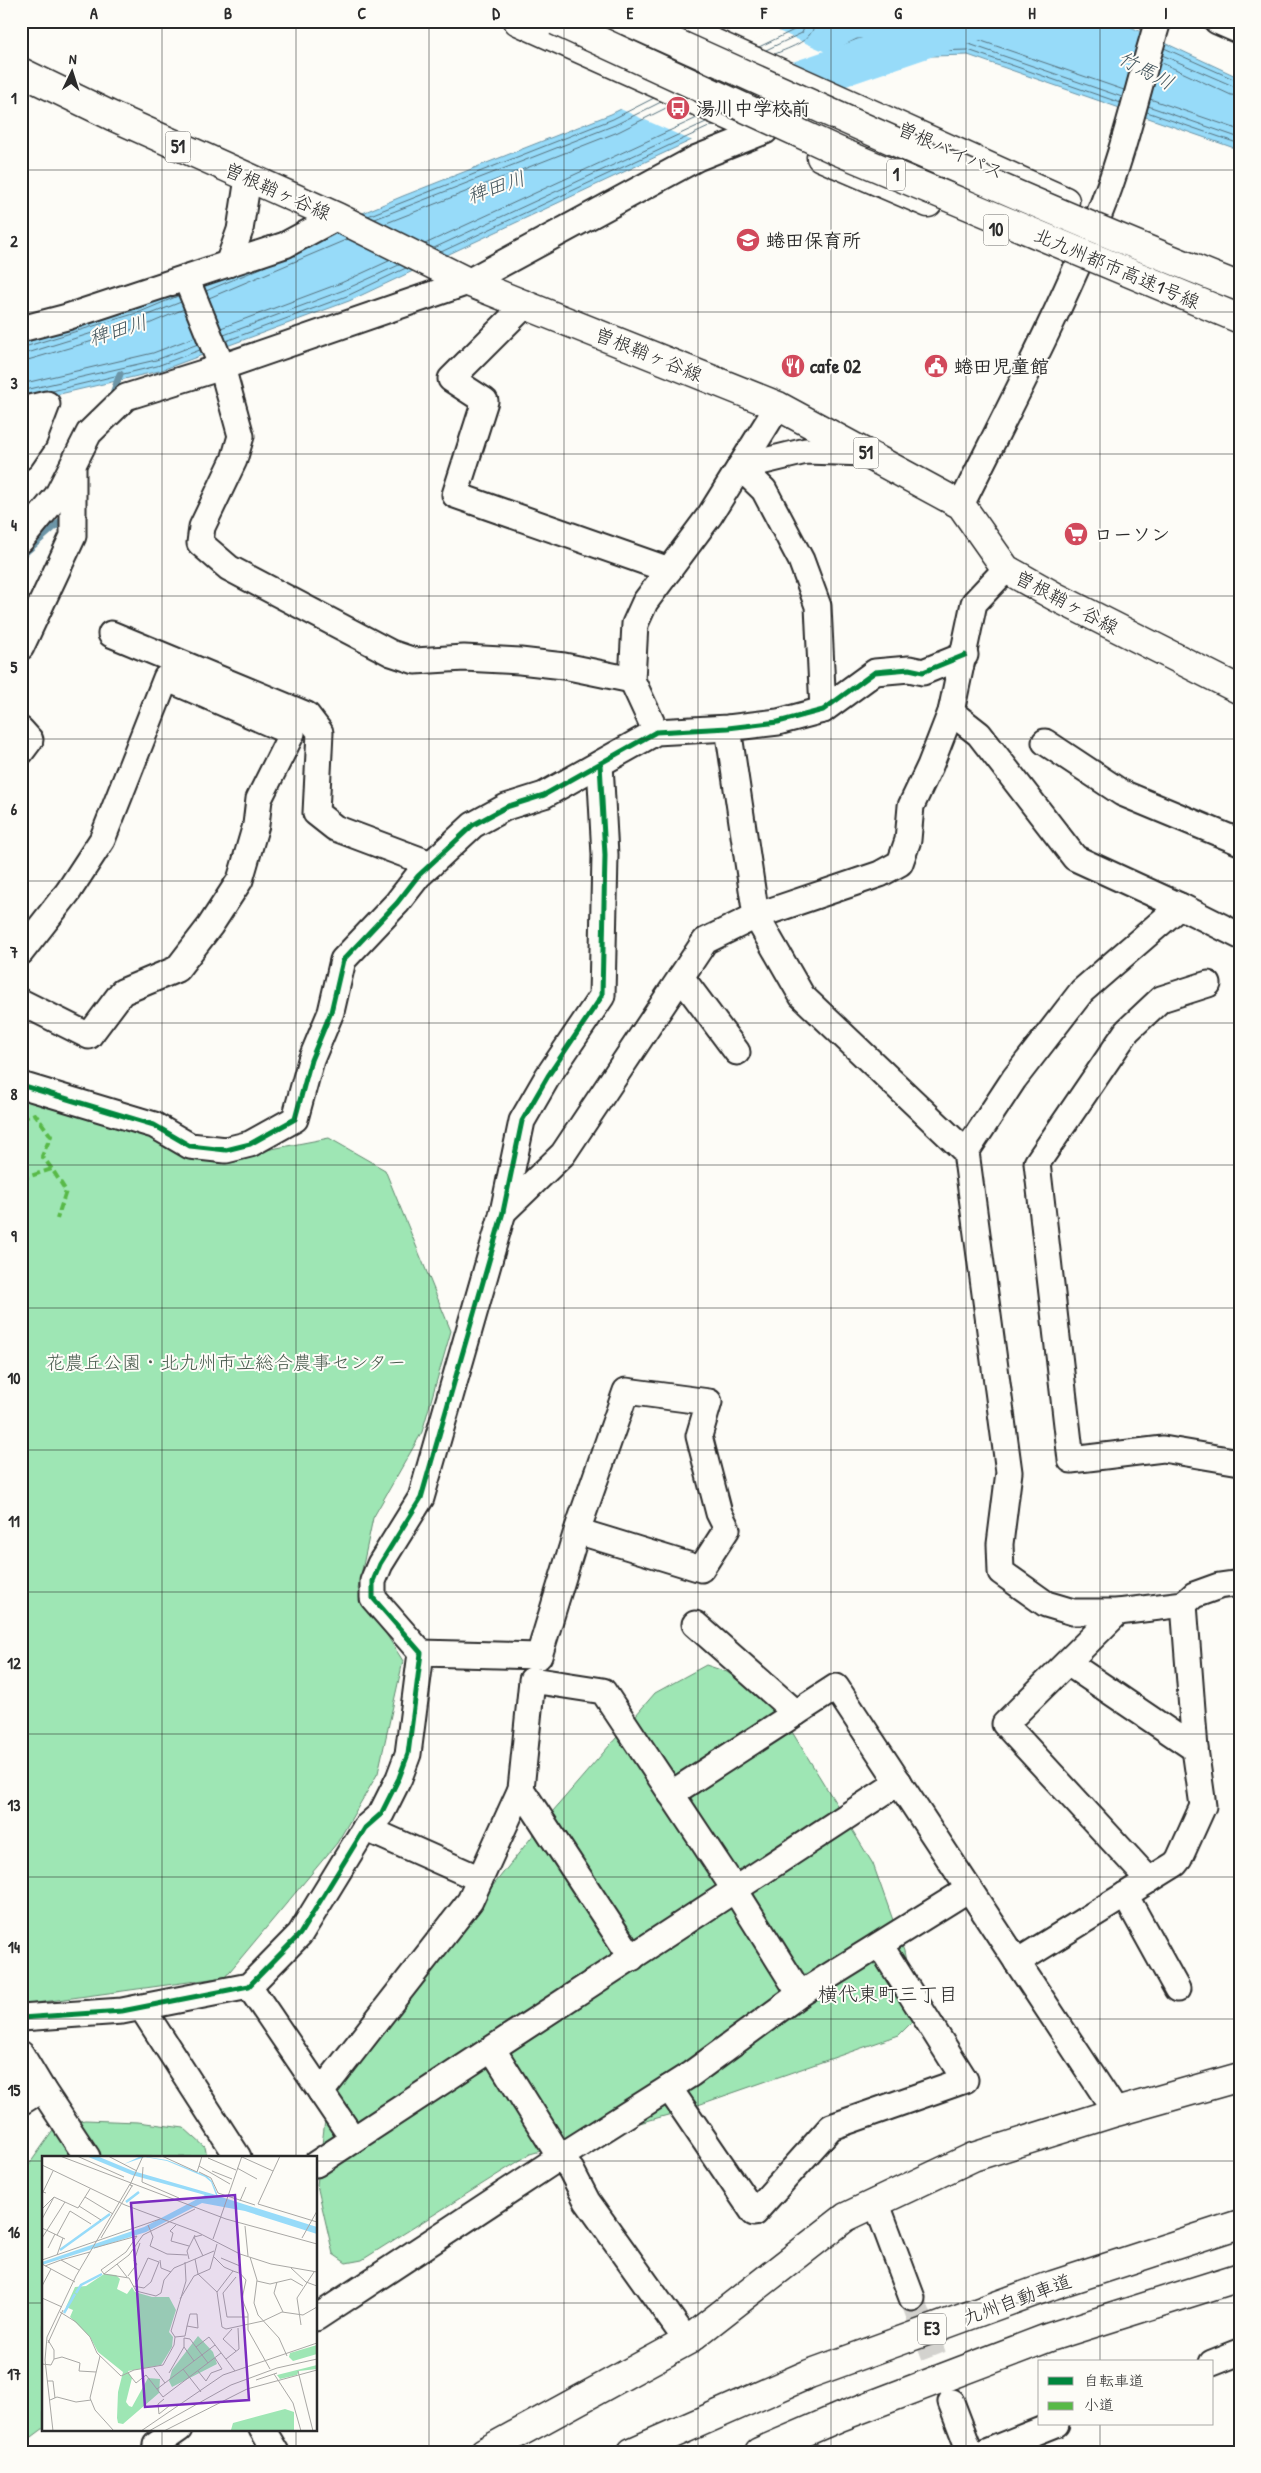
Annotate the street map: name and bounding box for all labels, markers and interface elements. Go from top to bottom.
text: A [90,2,98,24]
text: B [224,2,232,24]
text: C [358,2,367,24]
text: D [492,2,500,24]
text: E [626,2,634,24]
text: F [760,2,768,24]
text: G [894,2,902,24]
text: H [1028,2,1036,24]
text: I [1164,2,1168,24]
water label: 竹馬川 [1113,44,1179,96]
north arrow [48,48,98,98]
text: N [69,49,78,68]
text: 1 [11,87,17,109]
bus stop icon: 湯川中学校前 [665,95,691,121]
place label: 湯川中学校前 [696,95,810,121]
street label: 曽根バイパス [894,115,1008,185]
road number: 51 [166,132,190,162]
street label: 曽根鞘ヶ谷線 [221,156,335,226]
road number: 1 [887,160,905,190]
water label: 稗田川 [463,164,529,209]
road number: 10 [984,214,1008,246]
street label: 北九州都市高速1号線 [1030,221,1204,315]
school or university icon: 蜷田保育所 [735,227,761,253]
place label: 蜷田保育所 [766,227,861,253]
text: 2 [10,230,18,252]
water label: 稗田川 [85,308,150,351]
street label: 曽根鞘ヶ谷線 [591,321,707,387]
restaurant icon: cafe 02 [780,353,806,379]
place label: cafe 02 [810,353,861,379]
public building icon: 蜷田児童館 [923,353,949,379]
place label: 蜷田児童館 [954,353,1049,379]
text: 3 [10,372,18,394]
road number: 51 [854,438,878,468]
text: 4 [11,514,17,536]
supermarket icon: ローソン [1063,521,1089,547]
place label: ローソン [1094,521,1170,547]
street label: 曽根鞘ヶ谷線 [1011,564,1123,640]
text: 5 [11,656,18,678]
text: 6 [11,798,18,820]
text: 7 [9,941,18,963]
text: 8 [11,1083,18,1105]
text: 9 [11,1225,17,1247]
park label: 花農丘公園・北九州市立総合農事センター [46,1349,406,1375]
text: 10 [8,1367,20,1389]
text: 11 [8,1510,20,1532]
text: 12 [7,1652,21,1674]
text: 13 [8,1794,20,1816]
text: 14 [8,1936,20,1958]
district label: 横代東町三丁目 [818,1980,958,2007]
text: 15 [8,2079,21,2101]
inset map [42,2156,318,2430]
text: 16 [8,2221,21,2243]
street label: 九州自動車道 [959,2267,1075,2331]
road number: E3 [918,2314,946,2344]
legend [1038,2360,1214,2426]
text: 17 [7,2363,21,2385]
text: 自転車道 [1084,2370,1144,2391]
text: 小道 [1084,2394,1114,2415]

